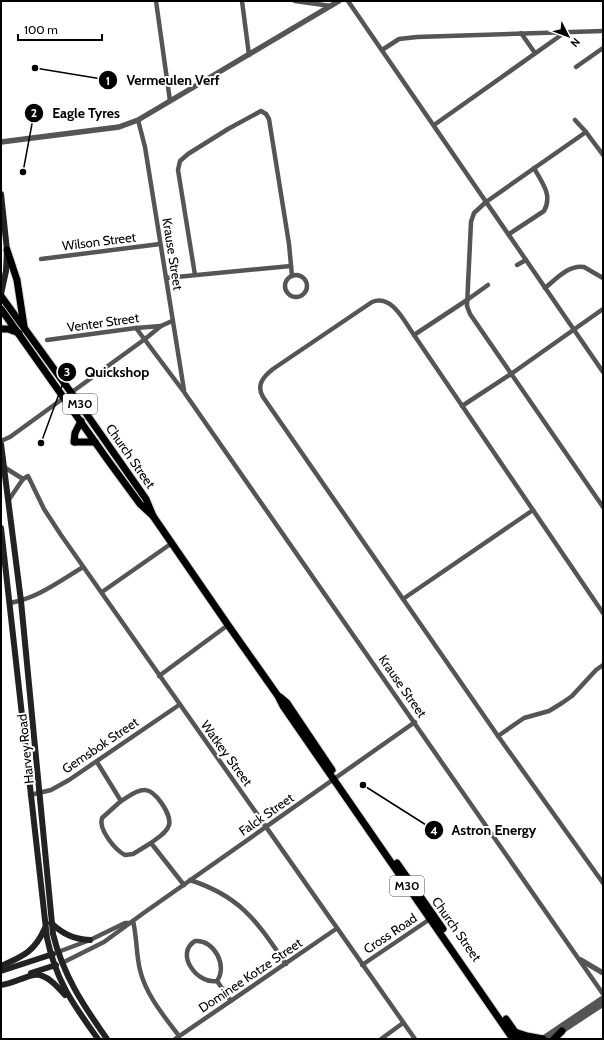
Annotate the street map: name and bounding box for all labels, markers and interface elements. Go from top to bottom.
scale bar [18,16,102,42]
north arrow [548,16,588,56]
text: 100 m [24,22,58,37]
text: N [568,35,583,50]
callout: Vermeulen Verf [98,67,227,93]
text: Vermeulen Verf [126,71,220,89]
text: 1 [106,73,110,88]
callout: Eagle Tyres [24,100,128,126]
text: Eagle Tyres [52,104,120,122]
text: 2 [31,105,37,120]
street label: Krause Street [159,217,187,292]
street label: Wilson Street [61,228,137,253]
street label: Venter Street [66,309,141,335]
callout: Quickshop [57,359,157,385]
text: Quickshop [85,363,149,381]
text: 3 [64,364,70,379]
road number: M30 [63,394,97,414]
street label: Church Street [103,421,159,492]
street label: Krause Street [376,652,431,721]
street label: Harvey Road [13,713,37,785]
street label: Gemsbok Street [59,713,142,776]
street label: Watkey Street [198,717,257,789]
street label: Falck Street [235,789,297,839]
callout: Astron Energy [424,817,544,843]
text: Astron Energy [452,821,537,839]
text: 4 [430,823,438,838]
road number: M30 [390,876,424,896]
street label: Church Street [429,894,485,965]
street label: Cross Road [360,909,420,957]
street label: Dominee Kotze Street [195,934,305,1016]

